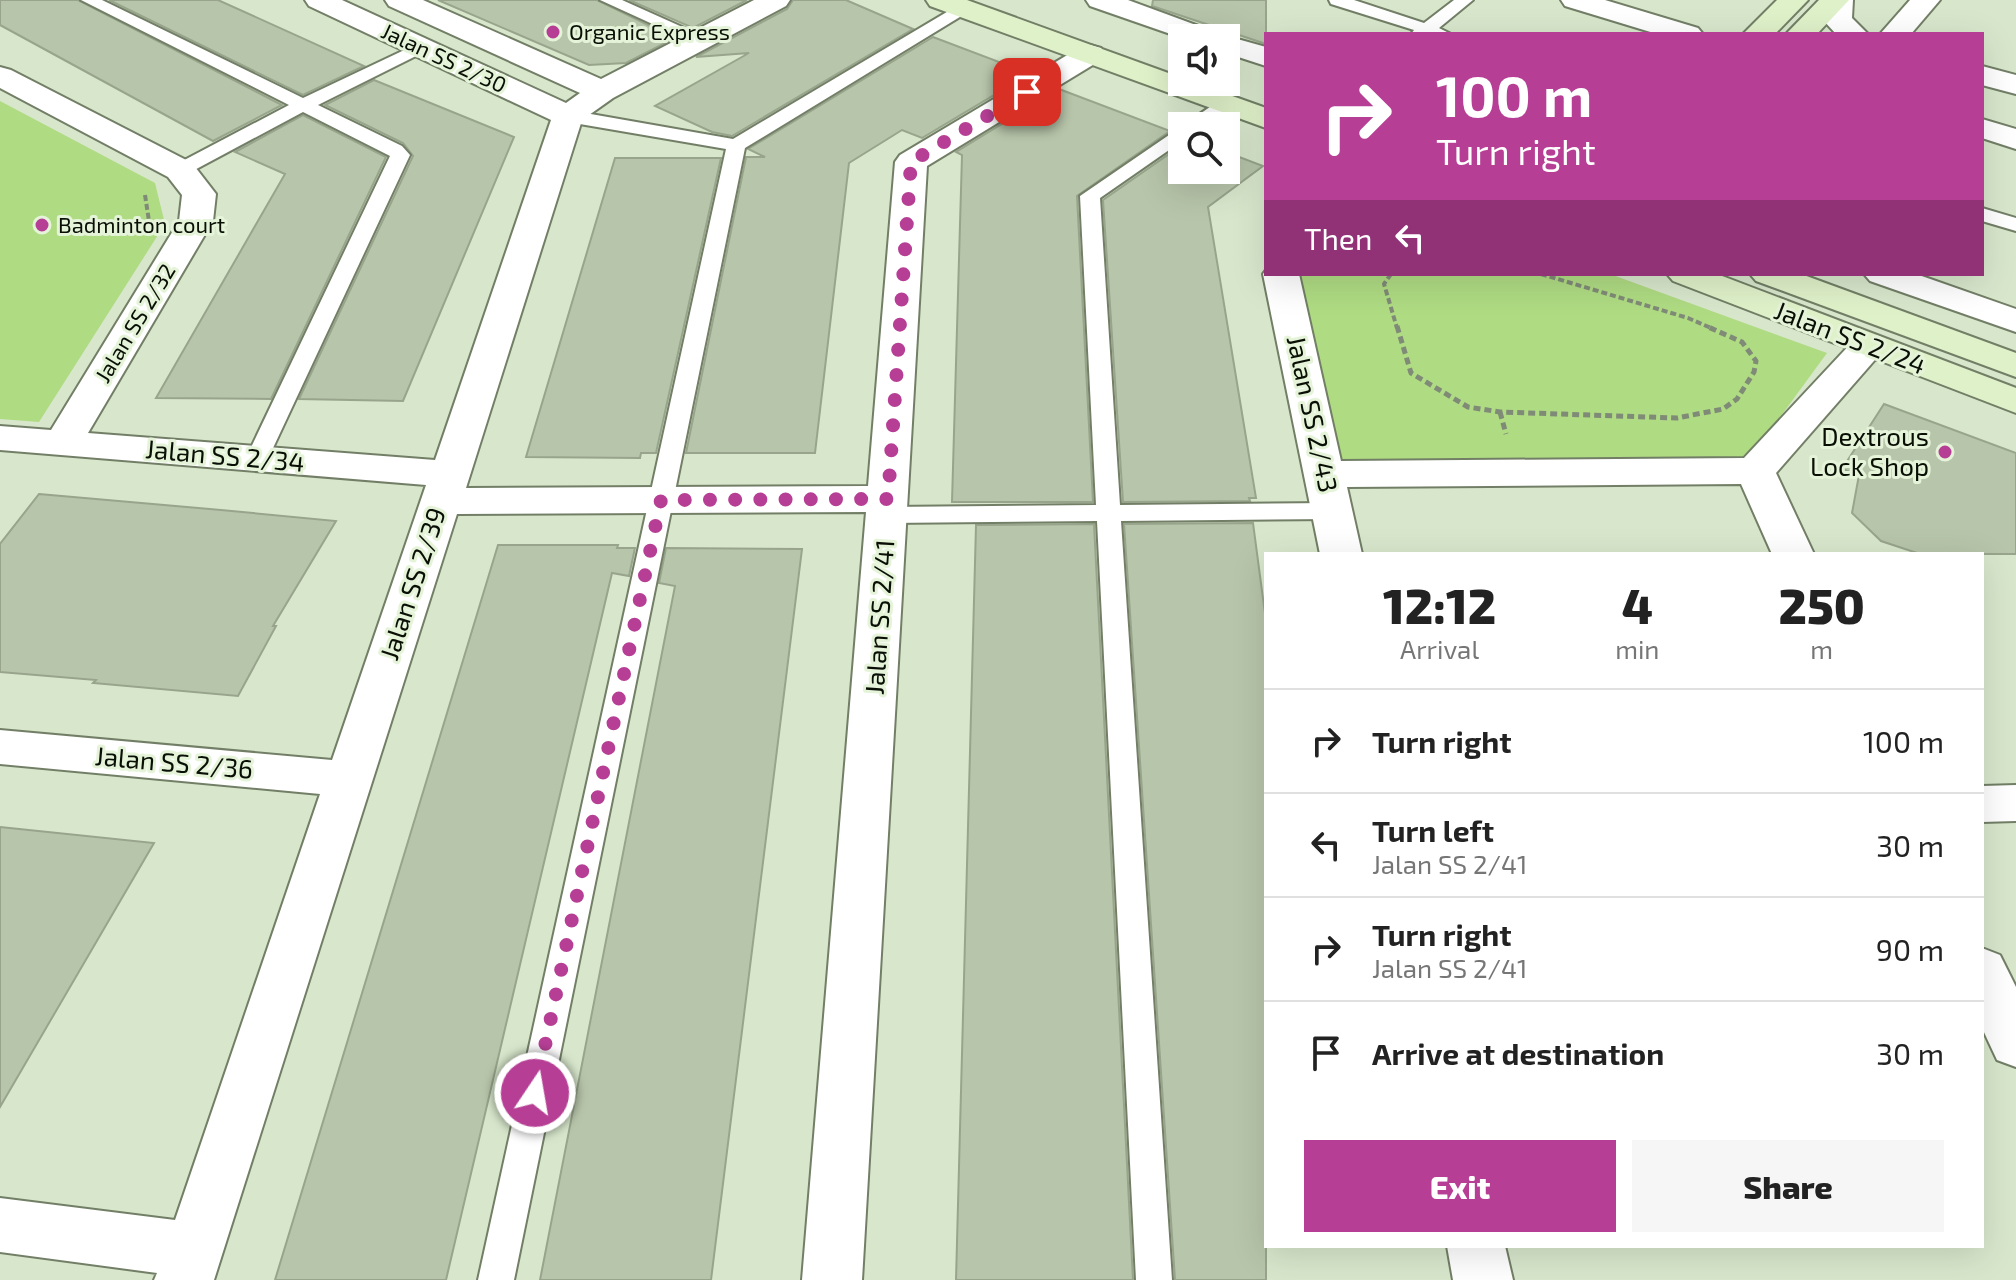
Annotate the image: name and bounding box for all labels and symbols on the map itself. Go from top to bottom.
street label: Jalan SS 2/30 [378,17,511,97]
place label: Organic Express [569,18,730,44]
marker: Organic Express [544,23,562,41]
pin [993,58,1061,126]
place label: Badminton court [58,211,225,237]
marker: Badminton court [33,216,51,234]
street label: Jalan SS 2/32 [89,258,180,387]
street label: Jalan SS 2/24 [1770,294,1931,380]
street label: Jalan SS 2/43 [1282,332,1345,495]
place label: Dextrous Lock Shop [1810,420,1929,481]
street label: Jalan SS 2/34 [144,432,306,477]
marker: Dextrous Lock Shop [1936,443,1954,461]
street label: Jalan SS 2/39 [372,503,451,664]
street label: Jalan SS 2/41 [858,538,899,695]
street label: Jalan SS 2/36 [94,739,254,784]
position arrow [493,1051,577,1135]

